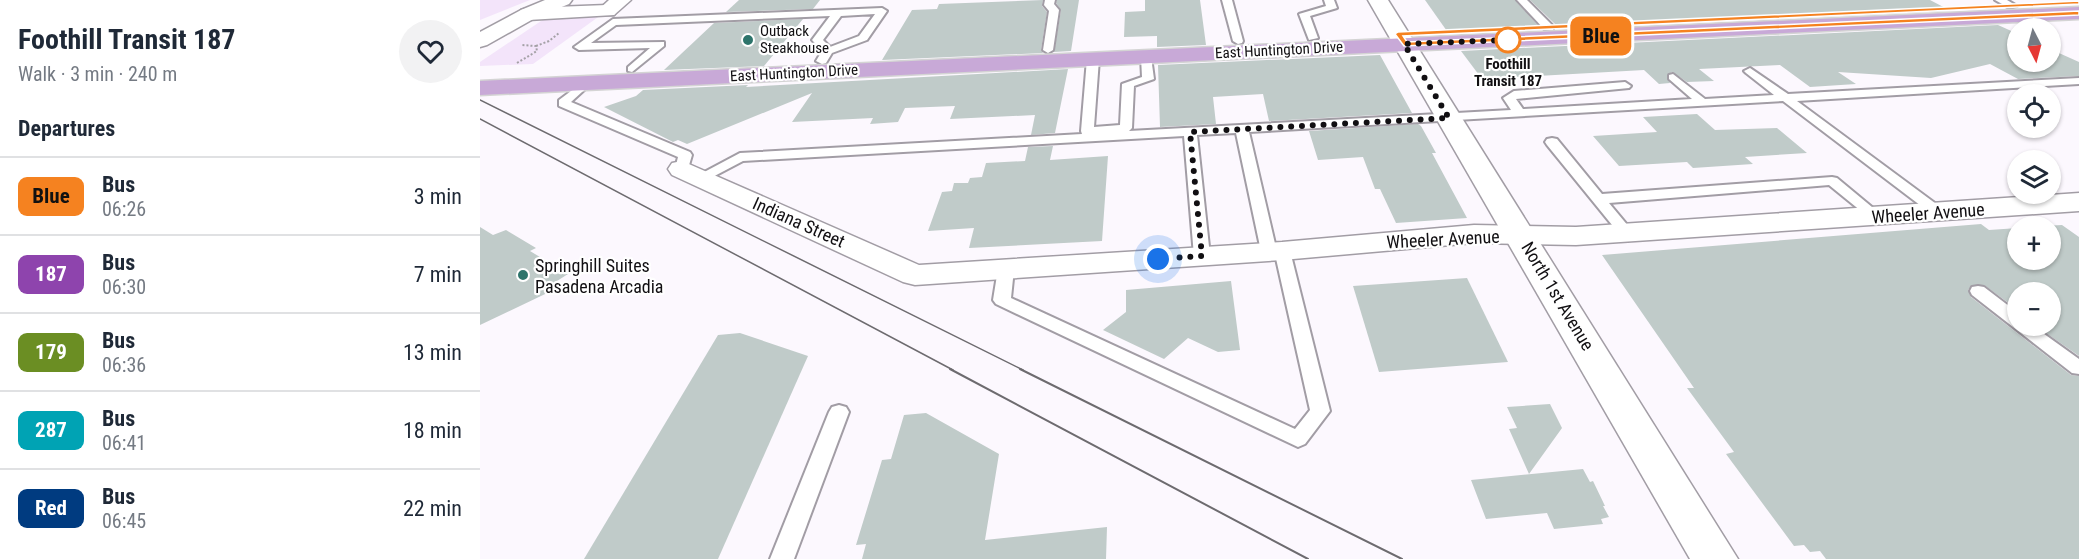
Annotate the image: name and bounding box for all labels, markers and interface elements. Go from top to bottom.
line badge: Blue [1559,16,1643,56]
north arrow [2007,18,2061,72]
map controls [2007,18,2061,336]
button: heart [399,20,462,83]
place label: Outback Steakhouse [760,22,829,57]
text: Foothill Transit 187 [18,23,235,56]
text: Blue [1582,24,1620,48]
marker: Foothill Transit 187 [1495,27,1521,53]
marker: Outback Steakhouse [741,33,755,47]
street label: East Huntington Drive [1215,38,1343,62]
place label: Foothill Transit 187 [1474,55,1542,90]
street label: East Huntington Drive [730,61,858,85]
text: Walk · 3 min · 240 m [18,62,177,86]
button: locate [2007,84,2061,138]
text: Departures [18,116,115,141]
button: layers [2007,150,2061,204]
text: Bus [102,172,135,197]
text: Blue [32,184,70,208]
text: 3 min [414,184,462,209]
street label: Indiana Street [750,192,848,252]
text: 06:26 [102,197,146,221]
street label: Wheeler Avenue [1871,199,1985,227]
button: + [2007,216,2061,270]
street label: Wheeler Avenue [1386,226,1500,252]
street label: North 1st Avenue [1517,238,1599,354]
your location [1143,244,1173,274]
text: Bus [102,250,135,275]
place label: Springhill Suites Pasadena Arcadia [535,255,664,297]
text: 187 [35,262,67,286]
text: 7 min [414,262,462,287]
marker: Springhill Suites Pasadena Arcadia [516,268,530,282]
text: 06:30 [102,275,146,299]
button: − [2007,282,2061,336]
text: Bus [102,328,135,353]
text: 179 [35,340,67,364]
text: 13 min [403,340,462,365]
text: 06:36 [102,353,146,377]
text: Bus [102,406,135,431]
text: 287 [35,418,67,442]
text: 18 min [403,418,462,443]
text: 06:41 [102,431,146,455]
text: Bus [102,484,135,509]
text: Red [35,496,67,520]
text: 22 min [403,496,462,521]
text: 06:45 [102,509,146,533]

